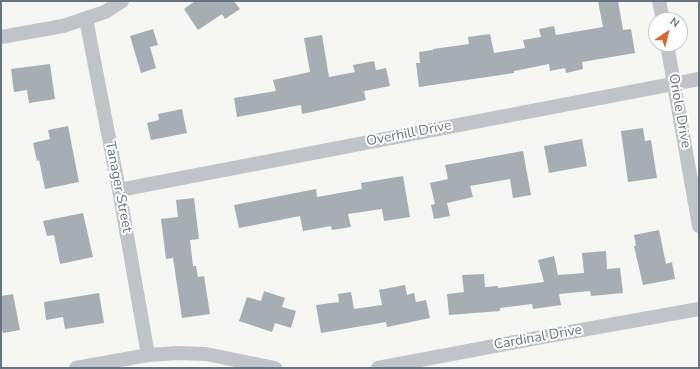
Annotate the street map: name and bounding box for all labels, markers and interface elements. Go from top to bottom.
north arrow [648,12,688,52]
text: N [667,14,682,31]
street label: Oriole Drive [664,73,694,149]
street label: Overhill Drive [365,117,453,151]
street label: Tanager Street [101,140,135,234]
street label: Cardinal Drive [493,322,583,354]

